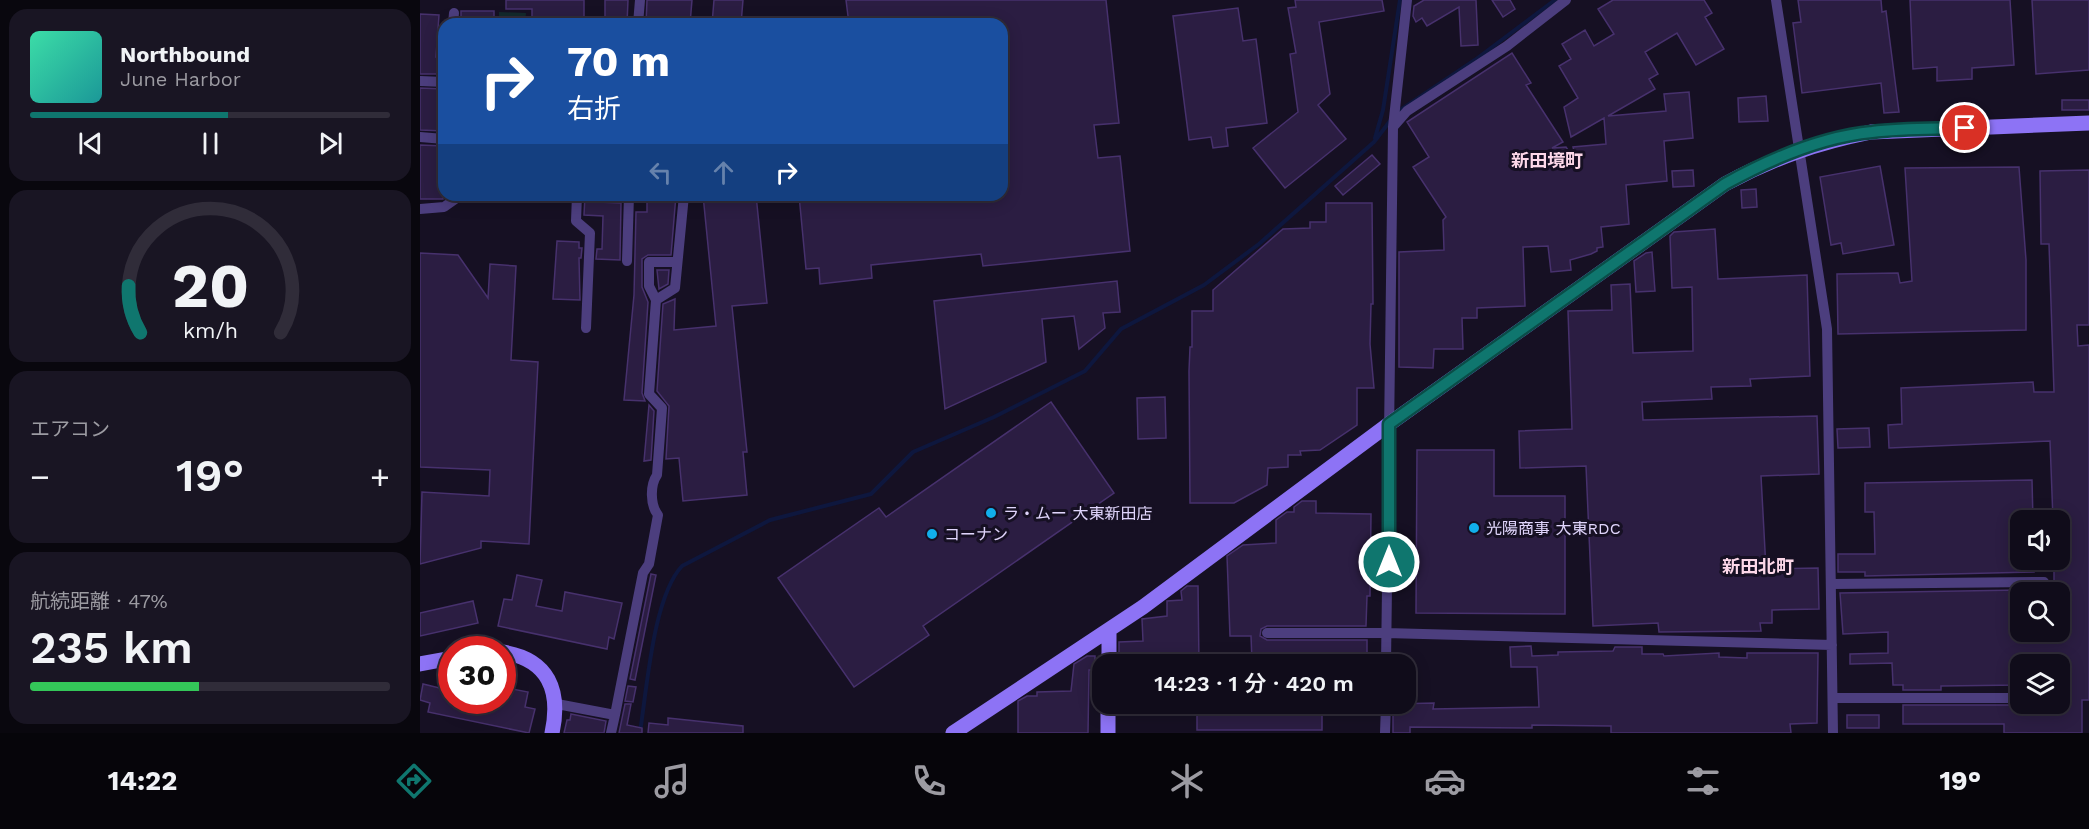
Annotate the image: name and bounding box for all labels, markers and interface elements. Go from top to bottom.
text: 70 m [567,37,670,86]
text: Northbound [120,42,250,67]
icon: right [468,42,546,120]
text: June Harbor [120,67,241,91]
text: 右折 [567,93,621,125]
pin [1939,102,1990,153]
icon: arrive [1948,111,1981,144]
icon: previous [74,127,107,160]
icon: pause [194,127,227,160]
icon: next [314,127,347,160]
district label: 新田境町 [1511,150,1583,171]
icon: left [644,156,677,189]
icon: ahead [707,156,740,189]
icon: right [770,156,803,189]
text: 20 [171,249,249,322]
text: km/h [182,318,238,343]
text: エアコン [30,417,110,441]
text: 19° [176,449,244,502]
text: − [30,457,50,496]
text: + [370,457,390,496]
place label: ラ・ムー 大東新田店 [1003,504,1152,523]
marker: ラ・ムー 大東新田店 [984,506,998,520]
map controls [2010,510,2070,714]
button: sound [2010,510,2070,570]
place label: 光陽商事 大東RDC [1486,519,1621,538]
marker: 光陽商事 大東RDC [1467,521,1481,535]
place label: コーナン [944,525,1008,544]
marker: コーナン [925,527,939,541]
position arrow [1357,530,1421,594]
district label: 新田北町 [1722,556,1794,577]
button: search [2010,582,2070,642]
text: 航続距離 · 47% [30,589,168,613]
text: 235 km [30,621,193,674]
speed limit sign: 30 [438,636,516,714]
button: layers [2010,654,2070,714]
text: 14:23 · 1 分 · 420 m [1154,671,1354,696]
icon: directions [393,760,435,802]
icon: music [651,760,693,802]
icon: phone [908,760,950,802]
icon: climate [1166,760,1208,802]
icon: car [1424,760,1466,802]
icon: filters [1682,760,1724,802]
text: 14:22 [108,765,177,797]
text: 19° [1939,765,1981,797]

